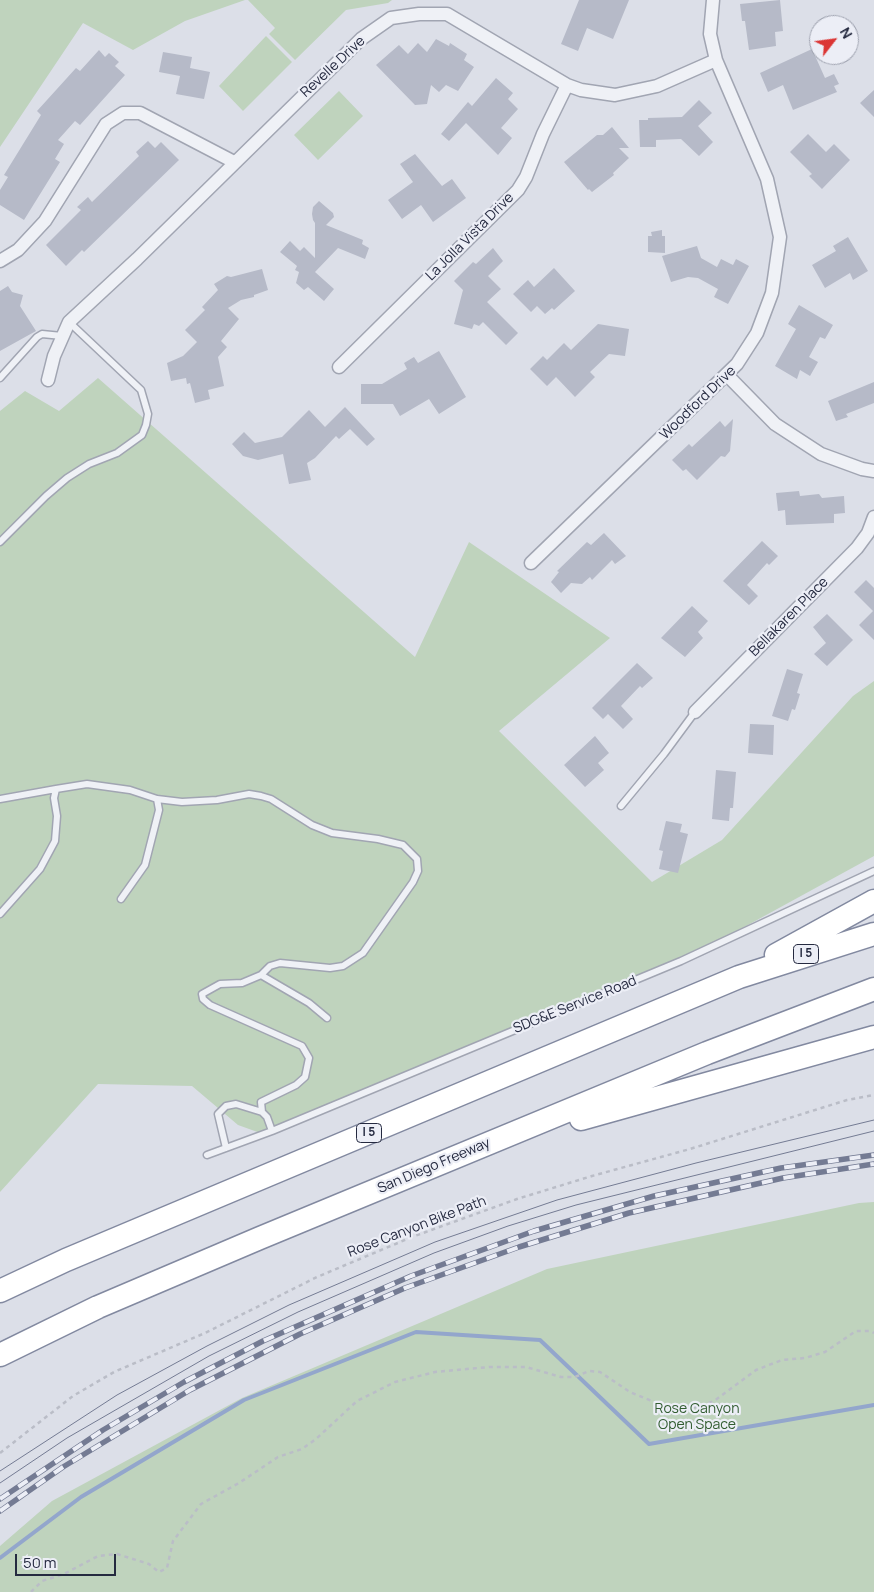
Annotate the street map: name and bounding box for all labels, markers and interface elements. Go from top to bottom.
north arrow [809,15,859,65]
text: N [836,24,857,42]
street label: Revelle Drive [297,33,369,101]
street label: La Jolla Vista Drive [423,190,517,284]
street label: Woodford Drive [657,363,739,443]
street label: Bellakaren Place [746,574,832,660]
road number: I 5 [794,944,818,964]
street label: SDG&E Service Road [511,973,639,1037]
road number: I 5 [356,1124,382,1142]
street label: San Diego Freeway [375,1135,493,1197]
street label: Rose Canyon Bike Path [345,1193,489,1261]
park label: Rose Canyon Open Space [655,1401,739,1434]
scale bar [18,1544,119,1576]
text: 50 m [23,1552,57,1573]

